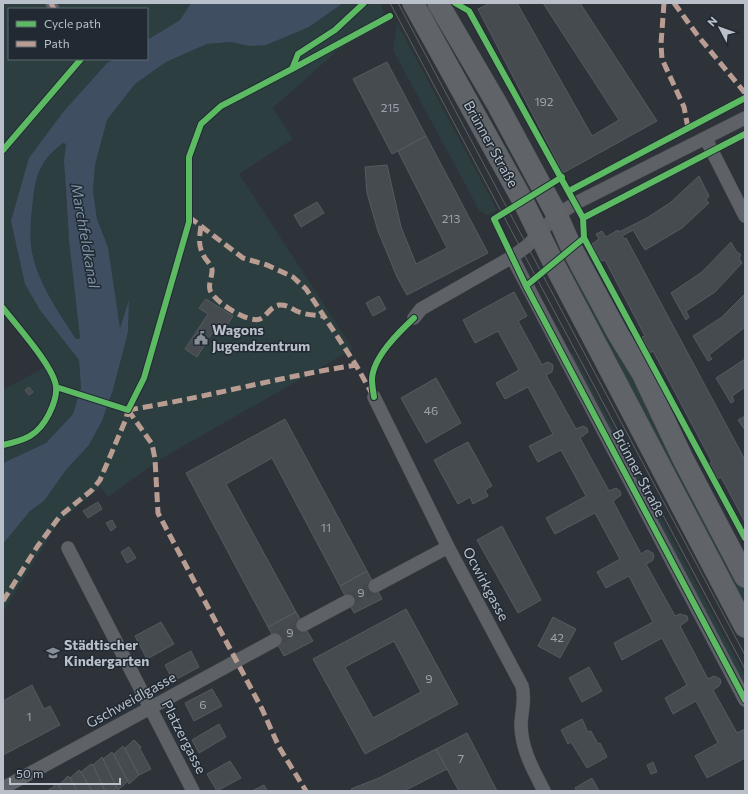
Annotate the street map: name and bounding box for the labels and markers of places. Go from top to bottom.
place label: Wagons Jugendzentrum [212,321,310,354]
public building icon: Wagons Jugendzentrum [193,330,209,346]
place label: Städtischer Kindergarten [64,636,149,669]
school or university icon: Städtischer Kindergarten [45,645,61,661]

